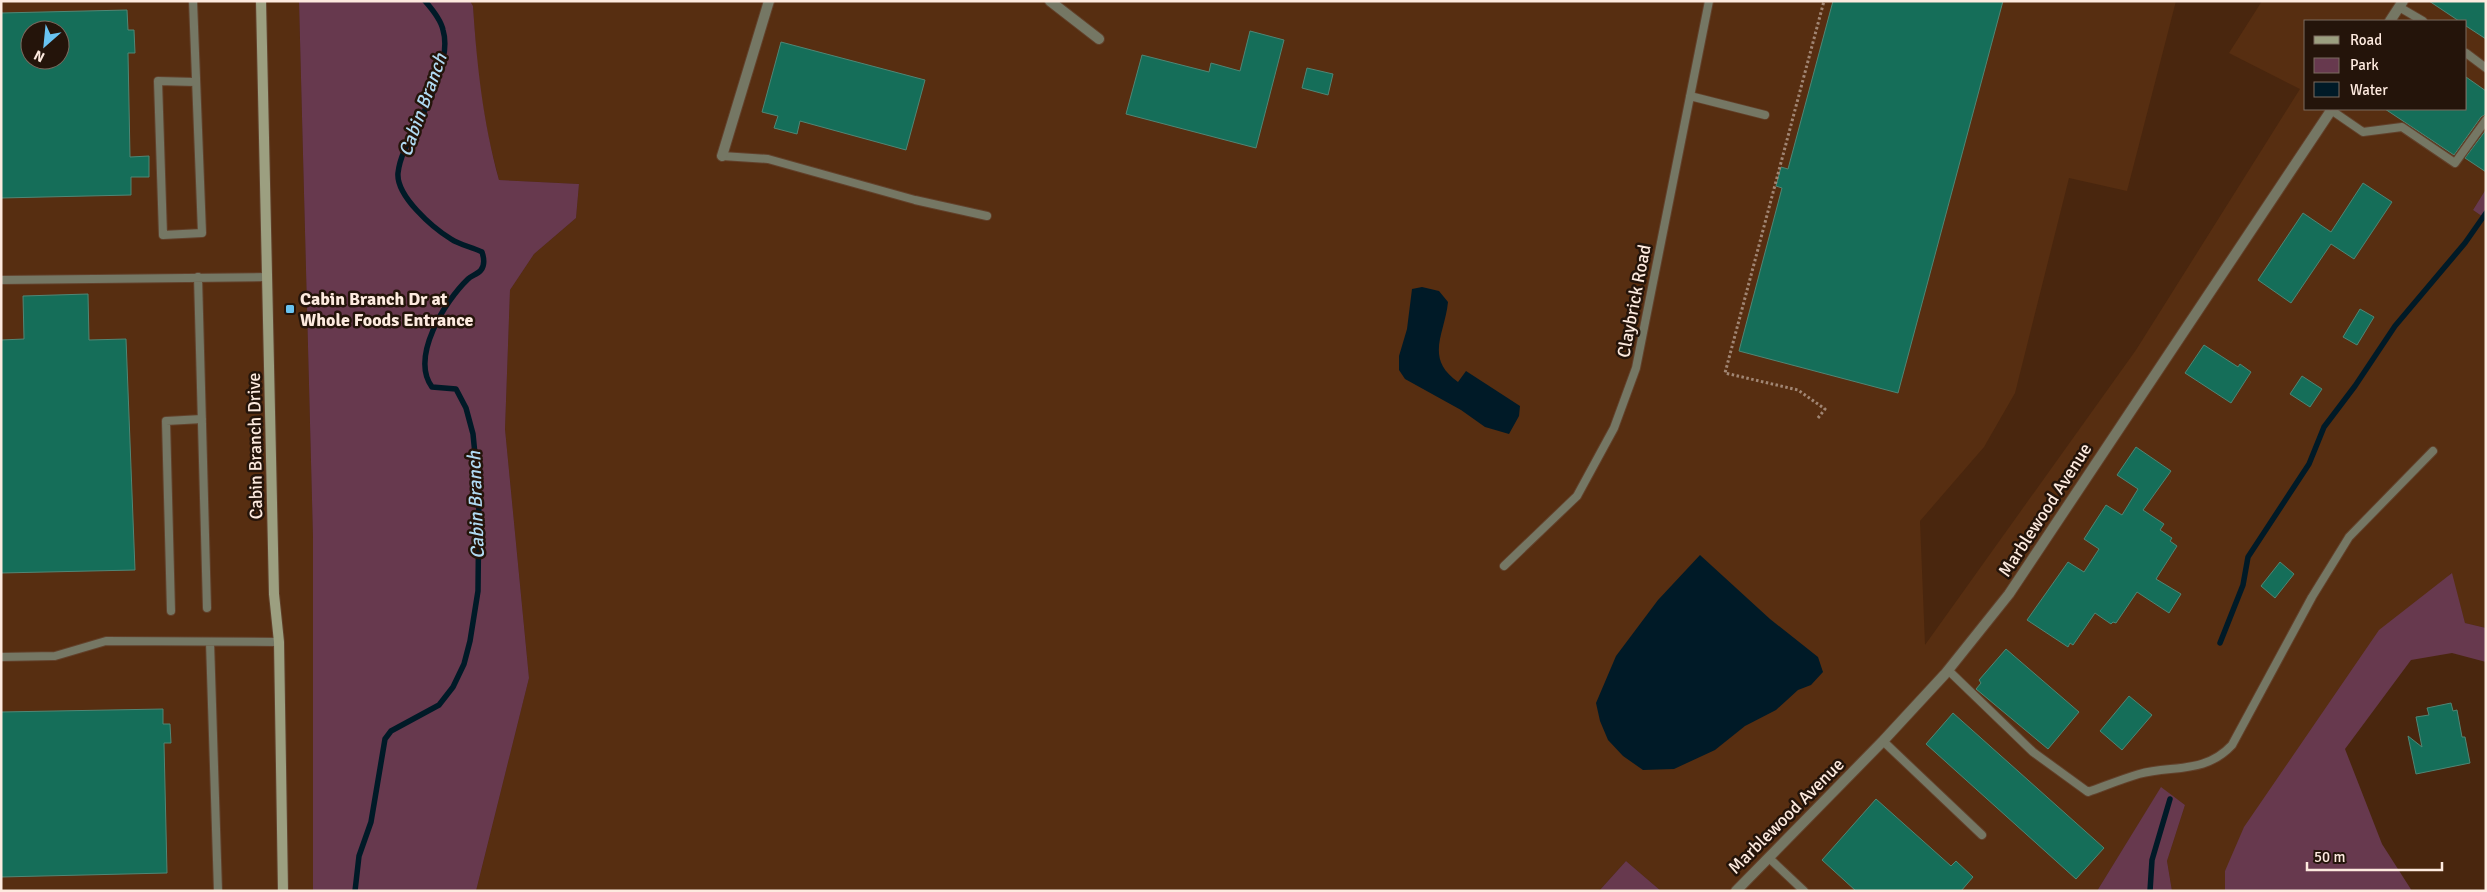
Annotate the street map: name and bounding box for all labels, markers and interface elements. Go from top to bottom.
north arrow [20,20,70,70]
legend [2304,20,2467,110]
text: Road [2350,31,2382,49]
text: N [31,46,48,66]
water label: Cabin Branch [393,50,453,160]
text: Park [2350,56,2379,74]
text: Water [2350,81,2388,99]
street label: Claybrick Road [1612,243,1656,359]
place label: Cabin Branch Dr at Whole Foods Entrance [300,288,474,331]
marker: Cabin Branch Dr at Whole Foods Entrance [284,303,296,315]
street label: Cabin Branch Drive [243,373,267,519]
street label: Marblewood Avenue [1994,439,2096,581]
water label: Cabin Branch [462,450,490,559]
street label: Marblewood Avenue [1723,753,1849,879]
scale bar [2307,840,2442,872]
text: 50 m [2314,848,2345,866]

